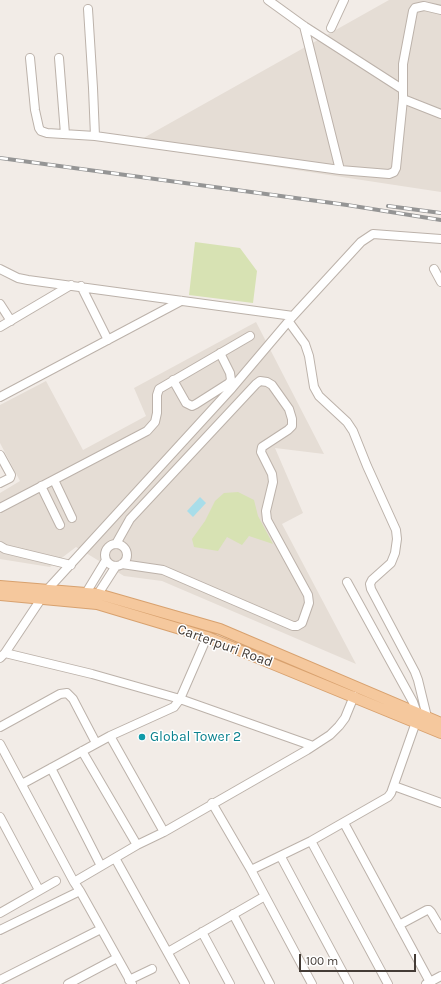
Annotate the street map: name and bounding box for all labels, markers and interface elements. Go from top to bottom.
street label: Carterpuri Road [175,621,275,671]
place label: Global Tower 2 [150,729,241,745]
marker: Global Tower 2 [137,732,147,742]
scale bar [301,946,418,972]
text: 100 m [306,954,338,968]

